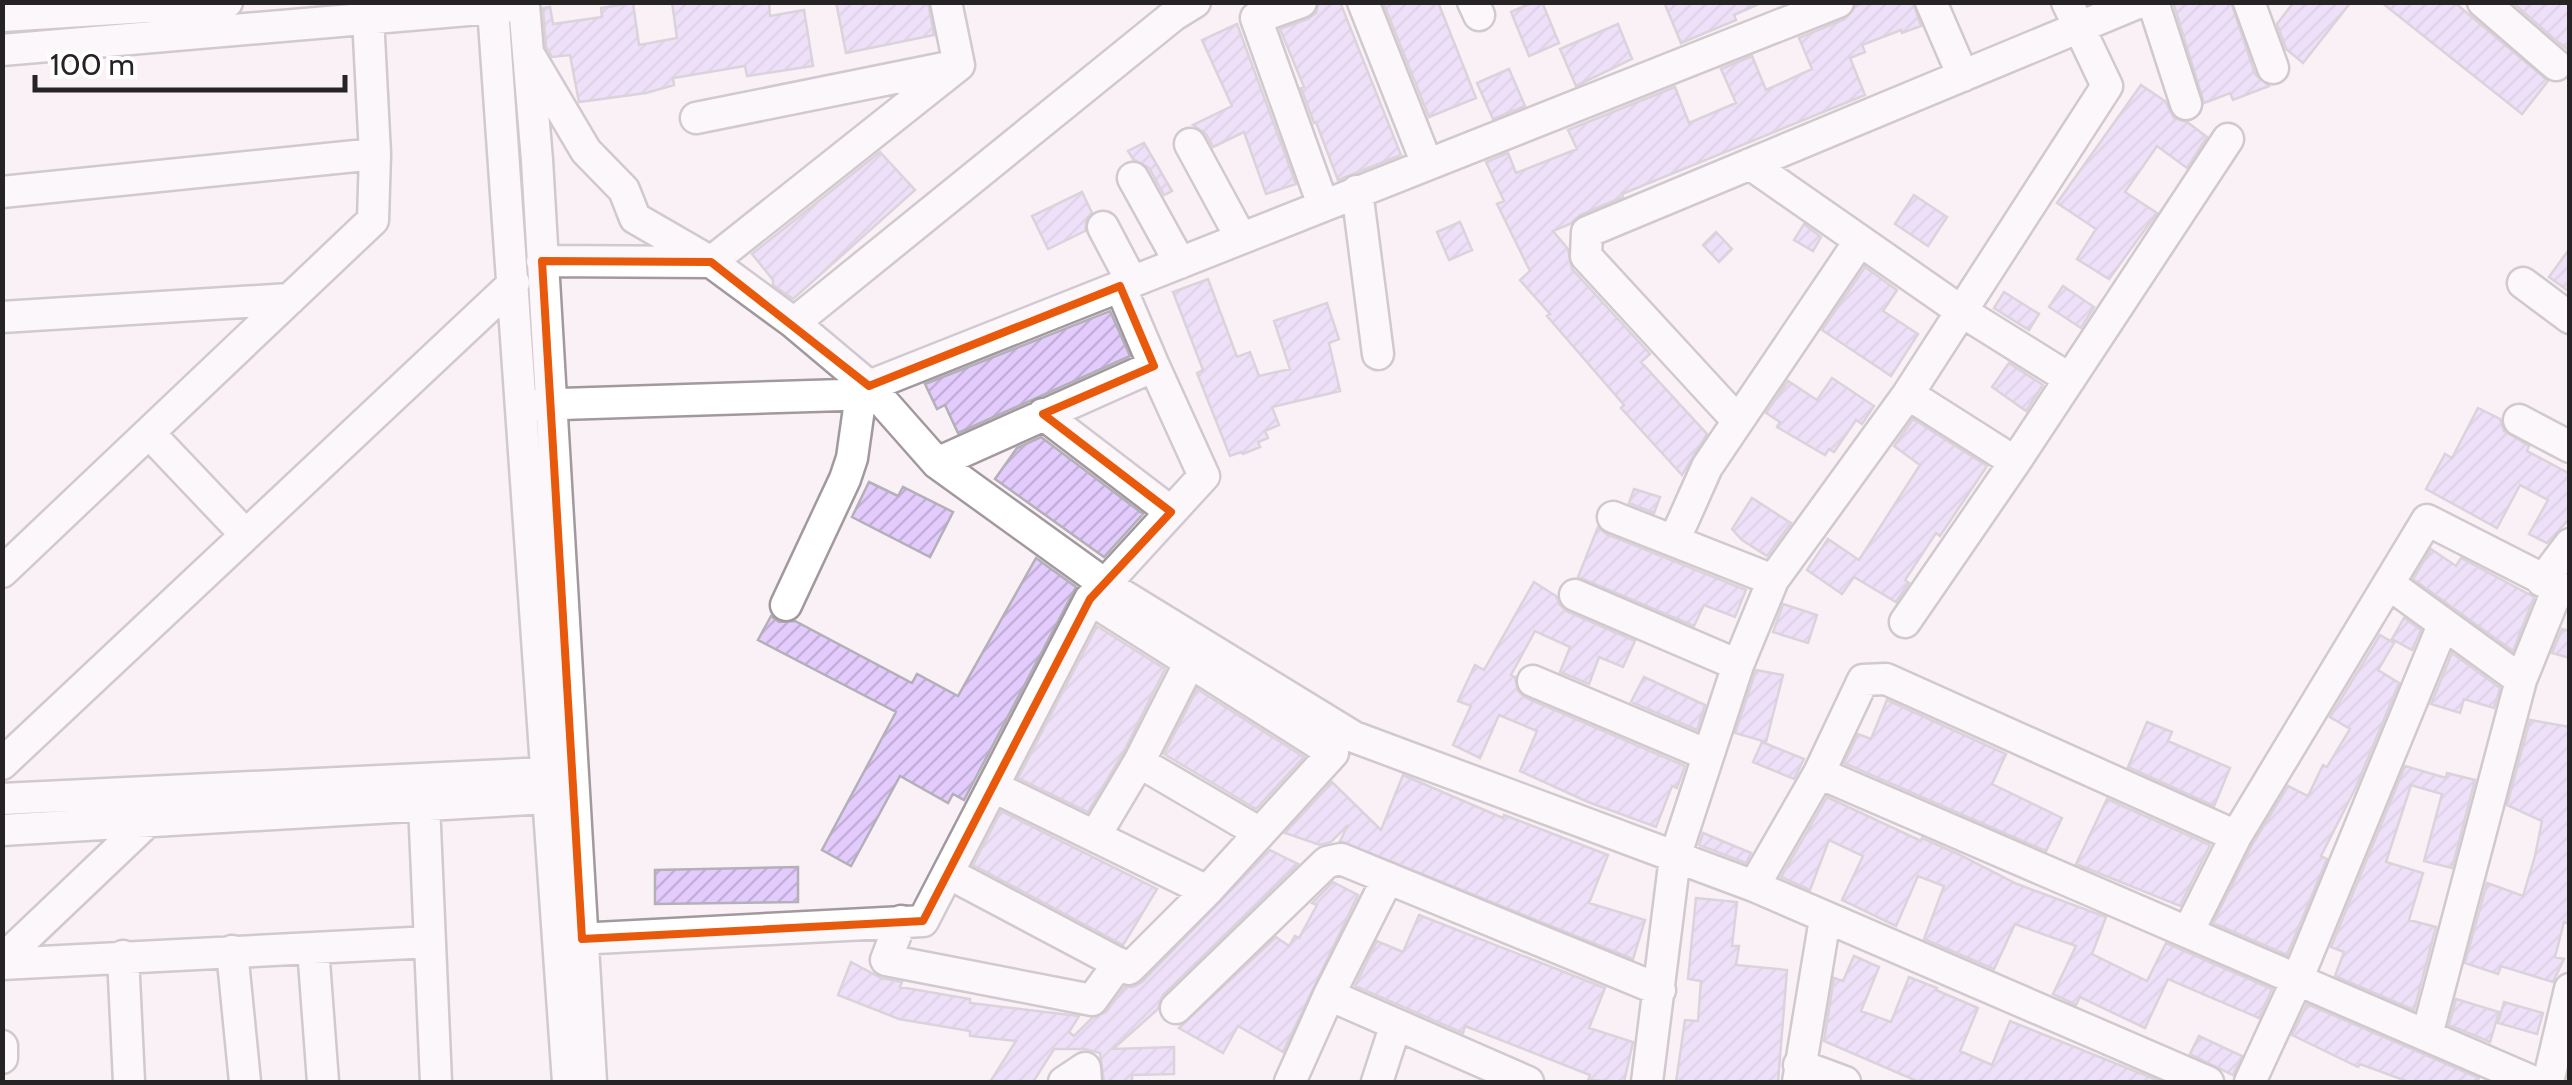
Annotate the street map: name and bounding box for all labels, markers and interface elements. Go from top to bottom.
scale bar [35,30,345,92]
text: 100 m [50,46,135,83]

